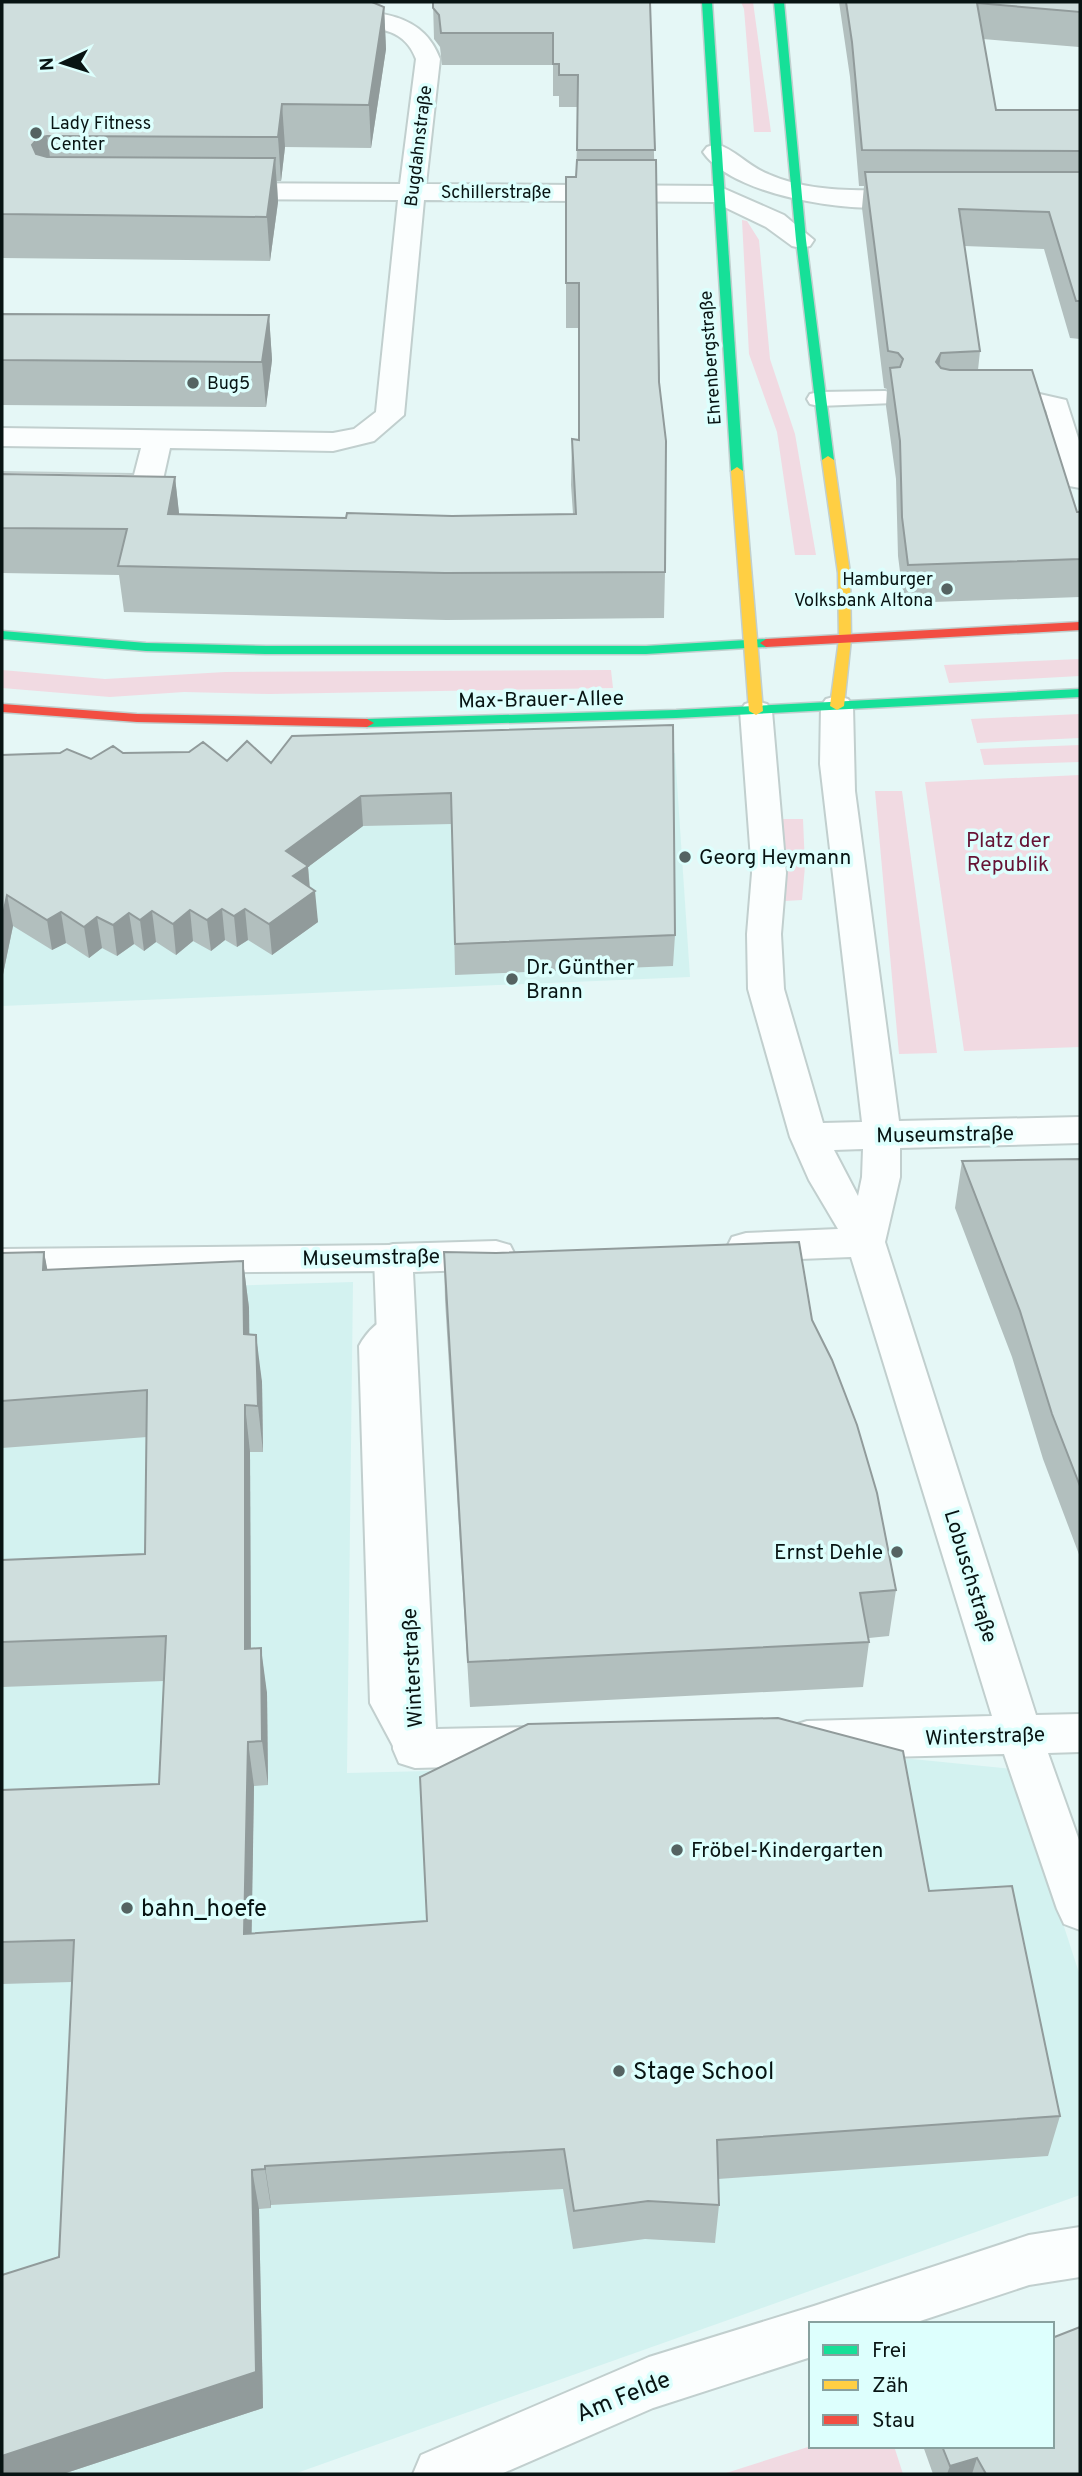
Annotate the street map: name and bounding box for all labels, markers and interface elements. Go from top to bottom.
north arrow [28,28,98,98]
text: N [36,56,60,72]
street label: Bugdahnstraße [401,84,438,208]
place label: Lady Fitness Center [50,113,151,157]
marker: Lady Fitness Center [28,125,44,141]
street label: Schillerstraße [441,182,551,205]
street label: Ehrenbergstraße [695,290,728,426]
place label: Bug5 [207,373,250,396]
marker: Bug5 [185,375,201,391]
place label: Hamburger Volksbank Altona [794,569,933,613]
marker: Hamburger Volksbank Altona [939,581,955,597]
street label: Max-Brauer-Allee [458,686,624,715]
park label: Platz der Republik [966,828,1050,879]
place label: Georg Heymann [699,845,851,872]
marker: Georg Heymann [677,849,693,865]
place label: Dr. Günther Brann [526,955,635,1006]
marker: Dr. Günther Brann [504,971,520,987]
street label: Museumstraße [876,1121,1014,1150]
street label: Museumstraße [302,1244,440,1273]
street label: Lobuschstraße [937,1507,1003,1646]
place label: Ernst Dehle [774,1540,883,1567]
marker: Ernst Dehle [889,1544,905,1560]
street label: Winterstraße [397,1607,430,1729]
street label: Winterstraße [925,1722,1046,1753]
place label: Fröbel-Kindergarten [691,1838,883,1865]
marker: Fröbel-Kindergarten [669,1842,685,1858]
place label: bahn_hoefe [141,1895,267,1925]
marker: bahn_hoefe [119,1900,135,1916]
place label: Stage School [633,2058,774,2088]
marker: Stage School [611,2063,627,2079]
legend [809,2322,1054,2448]
text: Frei [872,2338,907,2365]
street label: Am Felde [572,2365,675,2430]
text: Zäh [872,2373,909,2400]
text: Stau [872,2408,915,2435]

